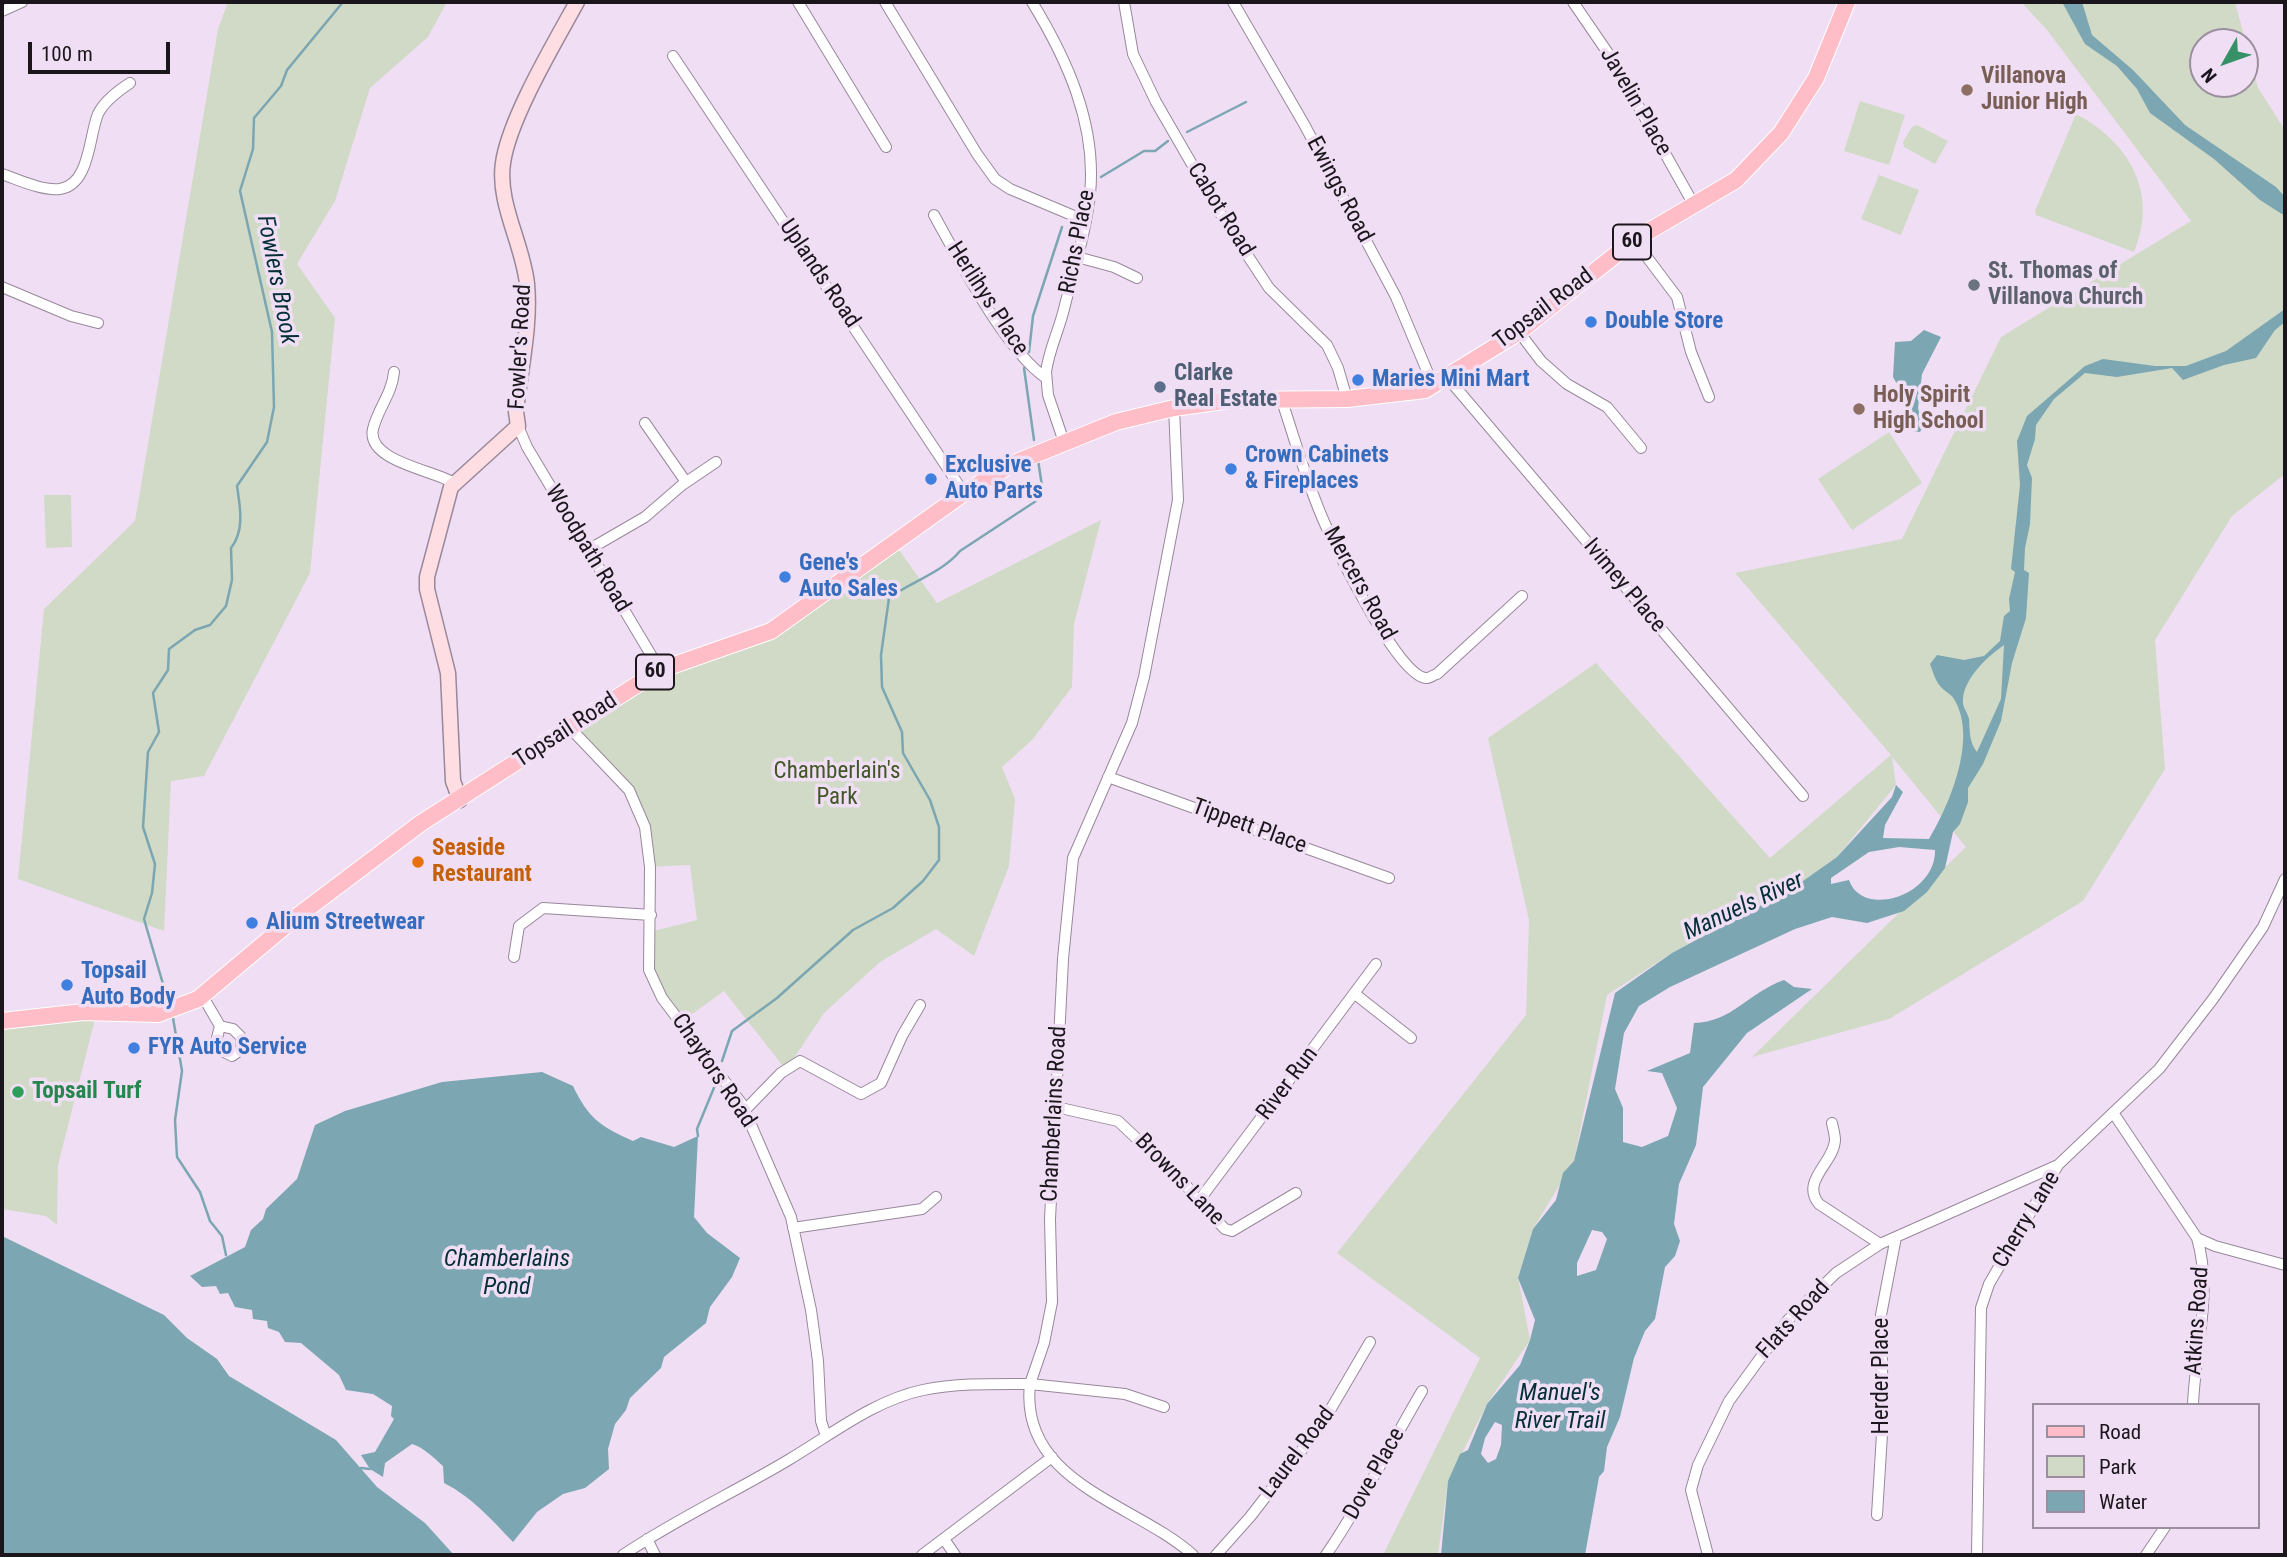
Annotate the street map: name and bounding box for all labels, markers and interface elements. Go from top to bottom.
scale bar [32,28,173,72]
north arrow [2189,28,2259,98]
text: 100 m [41,42,93,66]
street label: Javelin Place [1593,43,1677,161]
place label: Villanova Junior High [1981,63,2088,117]
text: N [2197,64,2222,87]
marker: Villanova Junior High [1959,82,1975,98]
street label: Ewings Road [1300,132,1378,248]
street label: Cabot Road [1180,158,1260,262]
street label: Richs Place [1054,188,1102,296]
water label: Fowlers Brook [249,213,303,347]
street label: Uplands Road [773,214,865,334]
road number: 60 [1613,224,1651,260]
street label: Herlihys Place [940,237,1034,361]
place label: St. Thomas of Villanova Church [1988,258,2143,312]
street label: Topsail Road [1489,263,1599,355]
marker: St. Thomas of Villanova Church [1966,277,1982,293]
street label: Fowler's Road [504,284,538,410]
place label: Double Store [1605,308,1723,336]
marker: Double Store [1583,314,1599,330]
place label: Clarke Real Estate [1174,360,1277,414]
place label: Maries Mini Mart [1372,366,1530,394]
marker: Maries Mini Mart [1350,372,1366,388]
marker: Clarke Real Estate [1152,379,1168,395]
place label: Holy Spirit High School [1873,382,1984,436]
marker: Holy Spirit High School [1851,401,1867,417]
place label: Crown Cabinets & Fireplaces [1245,442,1389,496]
place label: Exclusive Auto Parts [945,452,1043,506]
marker: Crown Cabinets & Fireplaces [1223,461,1239,477]
marker: Exclusive Auto Parts [923,471,939,487]
street label: Woodpath Road [538,480,636,618]
street label: Mercers Road [1317,523,1401,645]
street label: Ivimey Place [1577,533,1671,639]
place label: Gene's Auto Sales [799,550,898,604]
marker: Gene's Auto Sales [777,569,793,585]
road number: 60 [636,654,674,690]
street label: Topsail Road [509,687,623,775]
park label: Chamberlain's Park [774,758,900,812]
street label: Tippett Place [1188,794,1310,860]
place label: Seaside Restaurant [432,835,532,889]
marker: Seaside Restaurant [410,854,426,870]
water label: Manuels River [1679,867,1809,947]
place label: Alium Streetwear [266,909,425,937]
marker: Alium Streetwear [244,915,260,931]
place label: Topsail Auto Body [81,958,175,1012]
marker: Topsail Auto Body [59,977,75,993]
street label: Chaytors Road [665,1009,761,1133]
street label: Chamberlains Road [1037,1025,1073,1203]
place label: FYR Auto Service [148,1034,307,1062]
marker: FYR Auto Service [126,1040,142,1056]
street label: River Run [1251,1042,1325,1126]
place label: Topsail Turf [32,1078,142,1106]
marker: Topsail Turf [10,1084,26,1100]
street label: Browns Lane [1129,1128,1229,1232]
street label: Cherry Lane [1987,1167,2067,1273]
water label: Chamberlains Pond [444,1246,570,1302]
street label: Atkins Road [2180,1266,2216,1376]
street label: Flats Road [1752,1275,1836,1365]
street label: Herder Place [1868,1318,1896,1434]
water label: Manuel's River Trail [1515,1380,1605,1436]
street label: Laurel Road [1255,1402,1341,1504]
legend [2032,1403,2259,1529]
text: Road [2099,1420,2141,1444]
street label: Dove Place [1339,1423,1411,1525]
text: Park [2099,1455,2136,1479]
text: Water [2099,1490,2147,1514]

